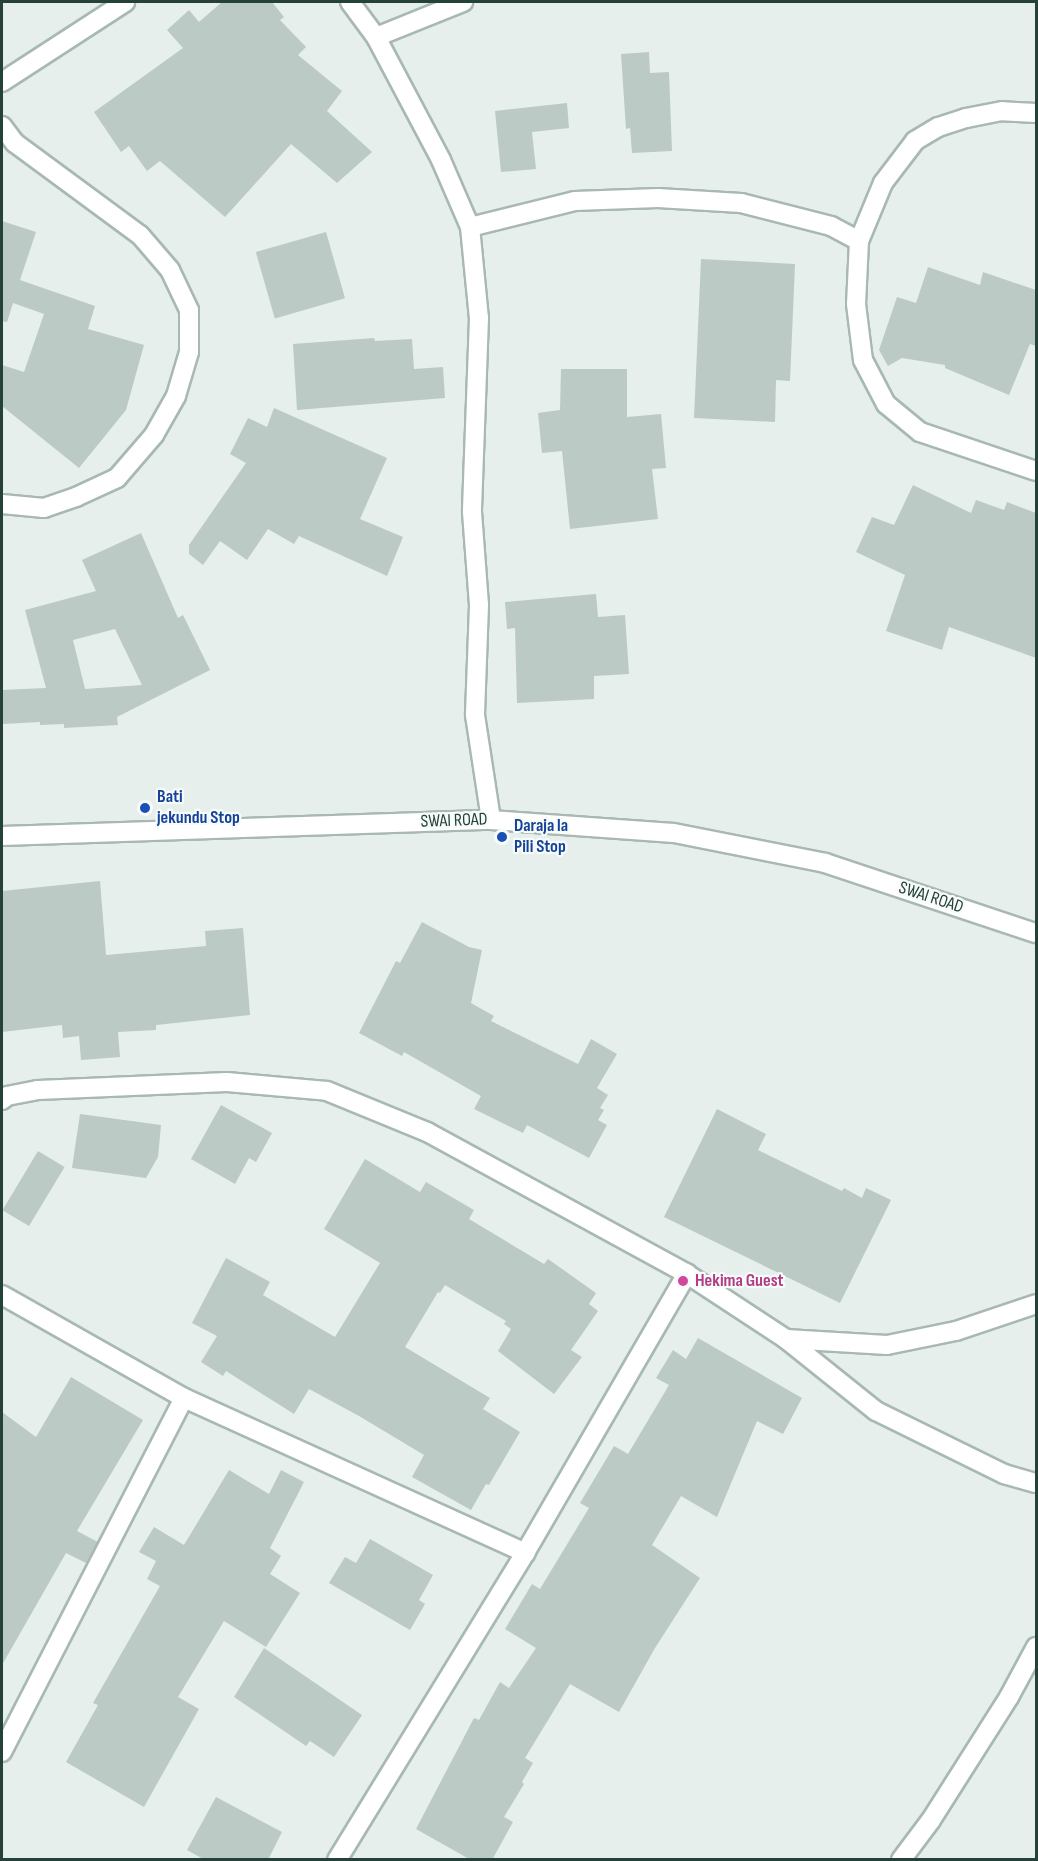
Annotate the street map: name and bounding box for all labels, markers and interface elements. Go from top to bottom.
place label: Bati jekundu Stop [157,787,240,830]
marker: Bati jekundu Stop [138,801,152,815]
street label: SWAI ROAD [420,809,488,833]
place label: Daraja la Pili Stop [514,816,568,858]
marker: Daraja la Pili Stop [495,830,509,844]
street label: SWAI ROAD [896,877,966,919]
place label: Hekima Guest [695,1270,783,1292]
marker: Hekima Guest [676,1274,690,1288]

